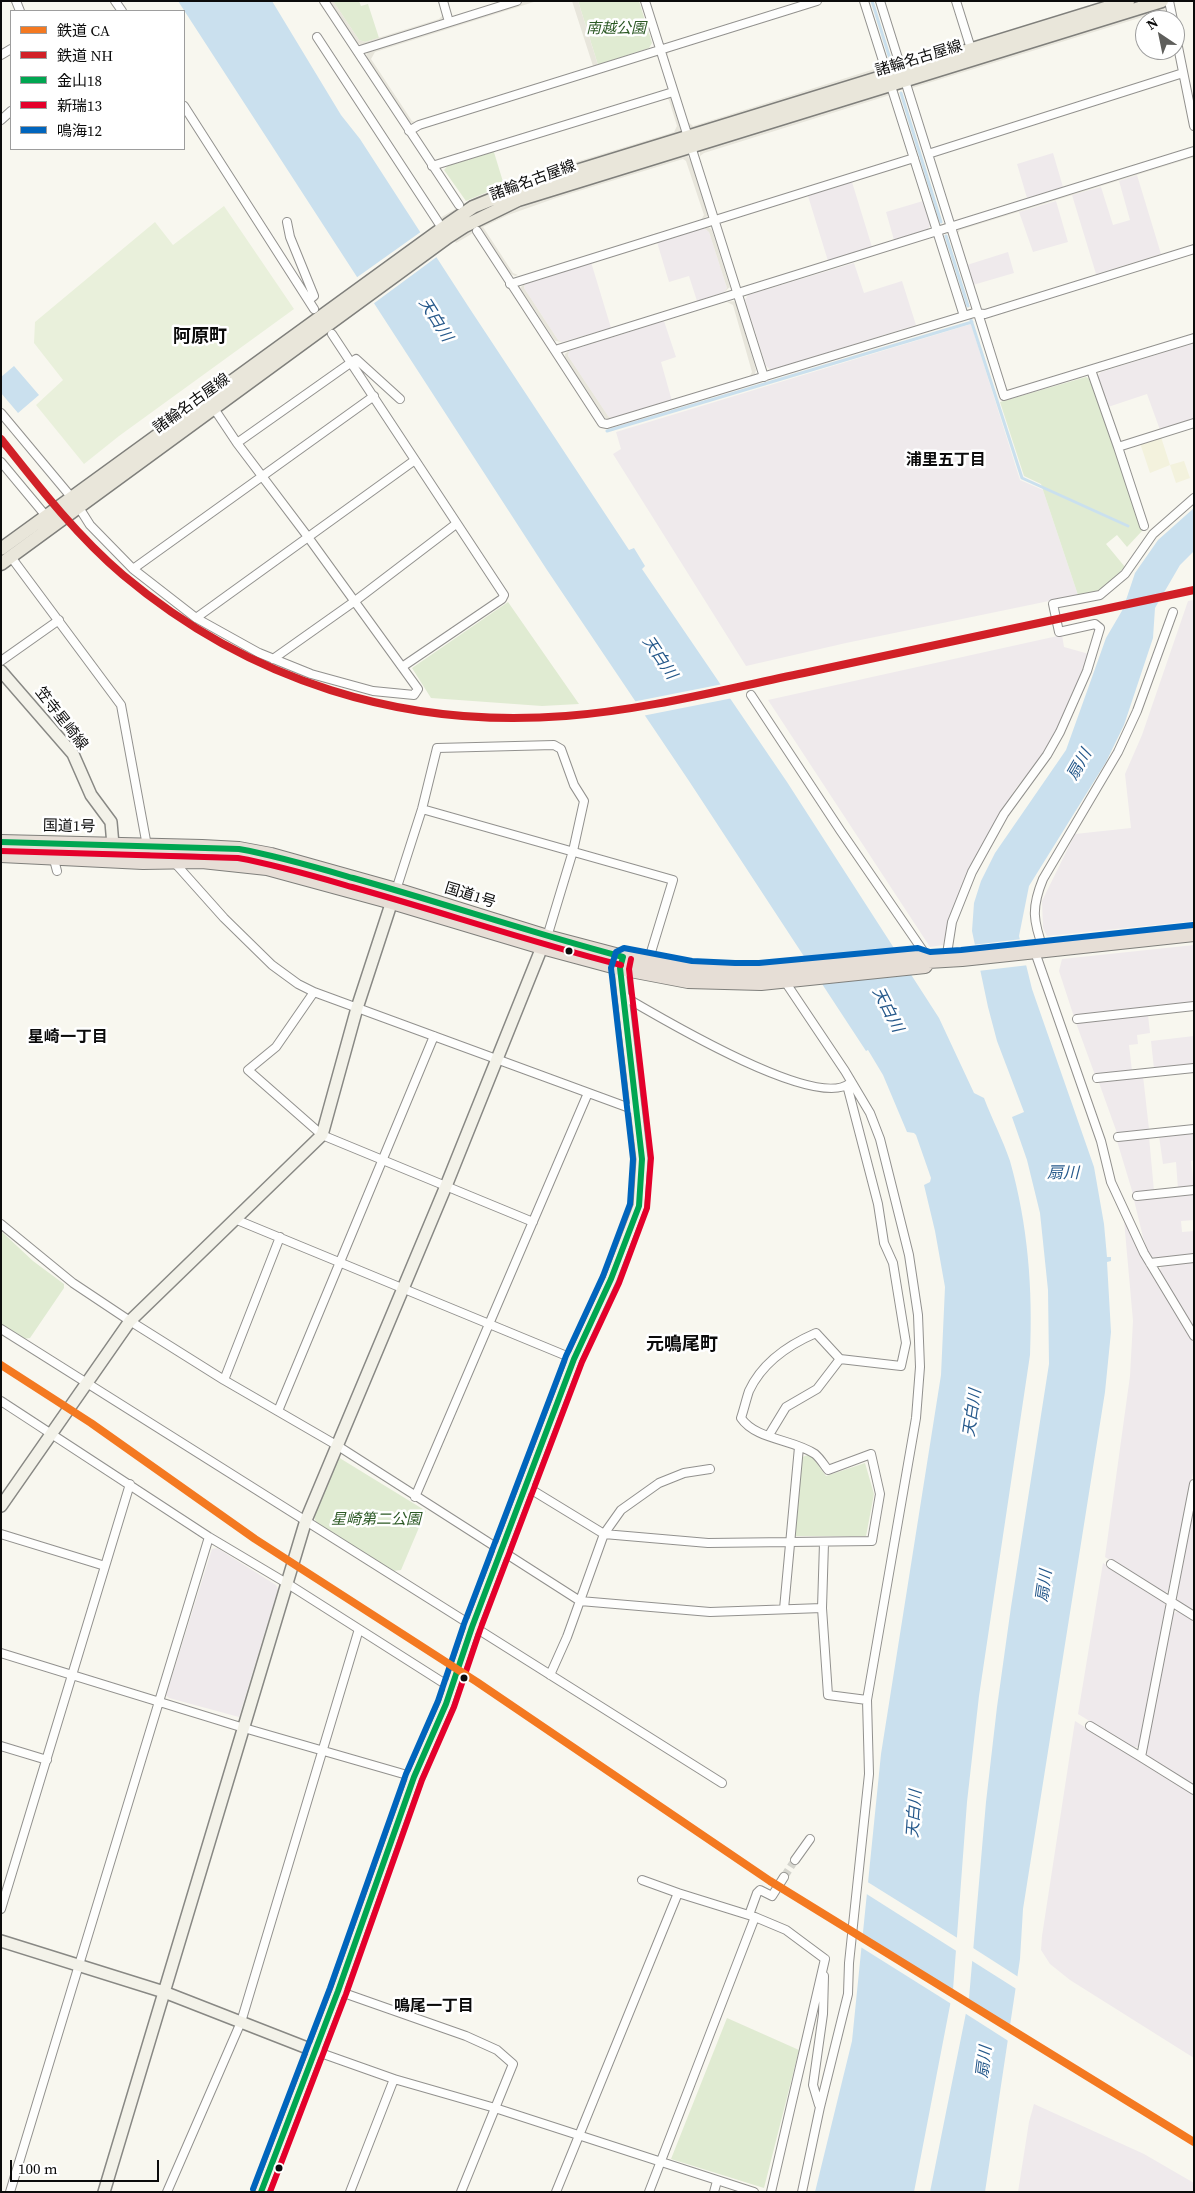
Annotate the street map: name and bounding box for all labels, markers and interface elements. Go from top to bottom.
legend [10,10,185,150]
north arrow [1135,10,1185,60]
text: N [1142,12,1162,35]
text: 鉄道 CA [57,20,110,41]
park label: 南越公園 [586,20,646,38]
street label: 諸輪名古屋線 [873,37,965,81]
text: 鉄道 NH [57,45,113,66]
text: 金山18 [57,70,102,91]
text: 新瑞13 [57,95,102,116]
text: 鳴海12 [57,120,102,141]
street label: 諸輪名古屋線 [488,157,578,205]
water label: 天白川 [414,295,456,345]
district label: 阿原町 [173,326,227,348]
street label: 諸輪名古屋線 [150,370,234,438]
district label: 浦里五丁目 [906,451,986,471]
water label: 天白川 [638,633,680,683]
street label: 笠寺星崎線 [31,684,91,754]
water label: 扇川 [1064,746,1096,784]
street label: 国道1号 [43,818,95,836]
street label: 国道1号 [442,880,498,912]
unlabelled marker [564,946,574,956]
water label: 天白川 [868,984,906,1036]
district label: 星崎一丁目 [28,1028,108,1048]
water label: 扇川 [1047,1164,1079,1184]
district label: 元鳴尾町 [646,1334,718,1356]
water label: 天白川 [960,1388,986,1438]
park label: 星崎第二公園 [331,1511,421,1529]
water label: 扇川 [1033,1569,1057,1603]
unlabelled marker [459,1673,469,1683]
water label: 天白川 [904,1789,926,1839]
district label: 鳴尾一丁目 [394,1997,474,2017]
water label: 扇川 [974,2045,996,2079]
scale bar [12,2150,161,2182]
text: 100 m [18,2158,58,2179]
unlabelled marker [274,2163,284,2173]

